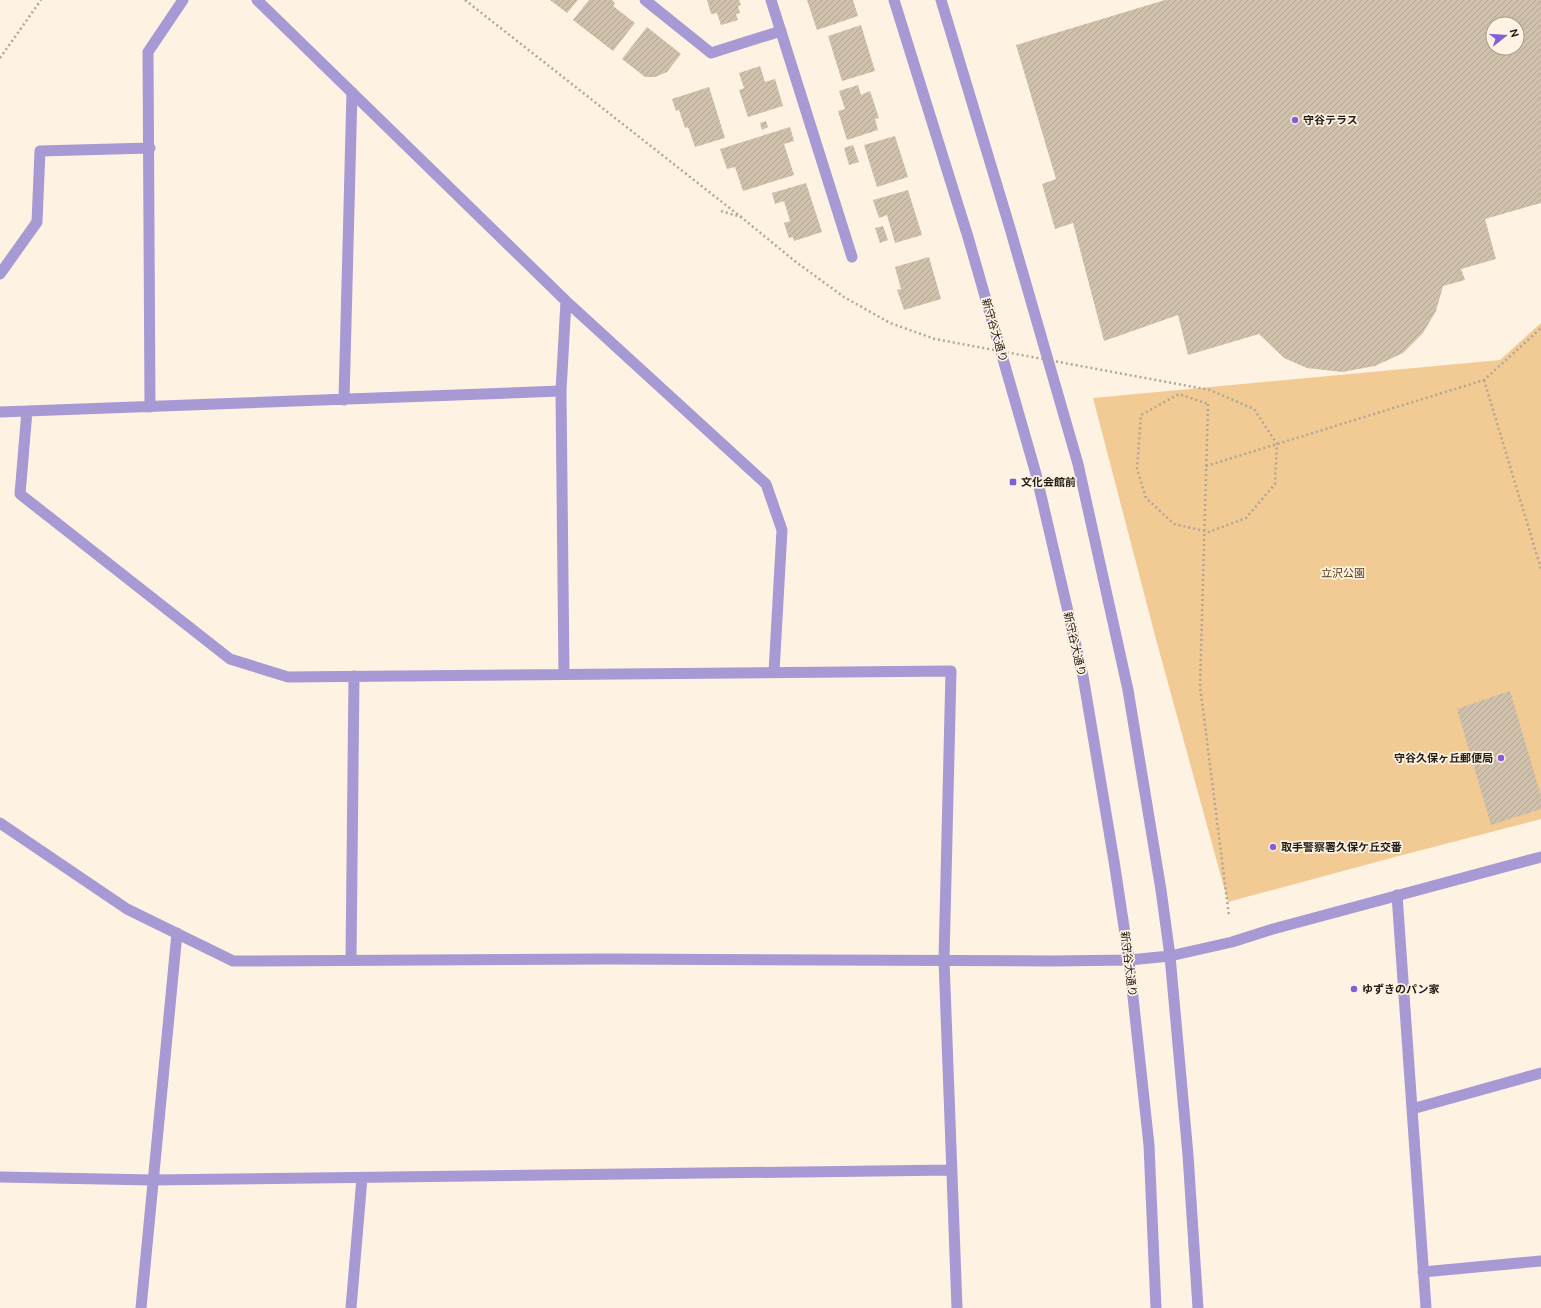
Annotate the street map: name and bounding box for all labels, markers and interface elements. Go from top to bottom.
north arrow [1485,16,1525,56]
text: N [1508,27,1522,39]
place label: 守谷テラス [1303,114,1358,126]
marker: 守谷テラス [1290,115,1300,125]
street label: 新守谷大通り [980,297,1010,363]
place label: 文化会館前 [1021,476,1076,488]
marker: 文化会館前 [1008,477,1018,487]
park label: 立沢公園 [1321,567,1365,579]
street label: 新守谷大通り [1062,610,1088,678]
place label: 守谷久保ヶ丘郵便局 [1394,752,1493,764]
marker: 守谷久保ヶ丘郵便局 [1496,753,1506,763]
place label: 取手警察署久保ケ丘交番 [1281,841,1402,853]
marker: 取手警察署久保ケ丘交番 [1268,842,1278,852]
street label: 新守谷大通り [1119,931,1139,997]
place label: ゆずきのパン家 [1362,983,1440,995]
marker: ゆずきのパン家 [1349,984,1359,994]

